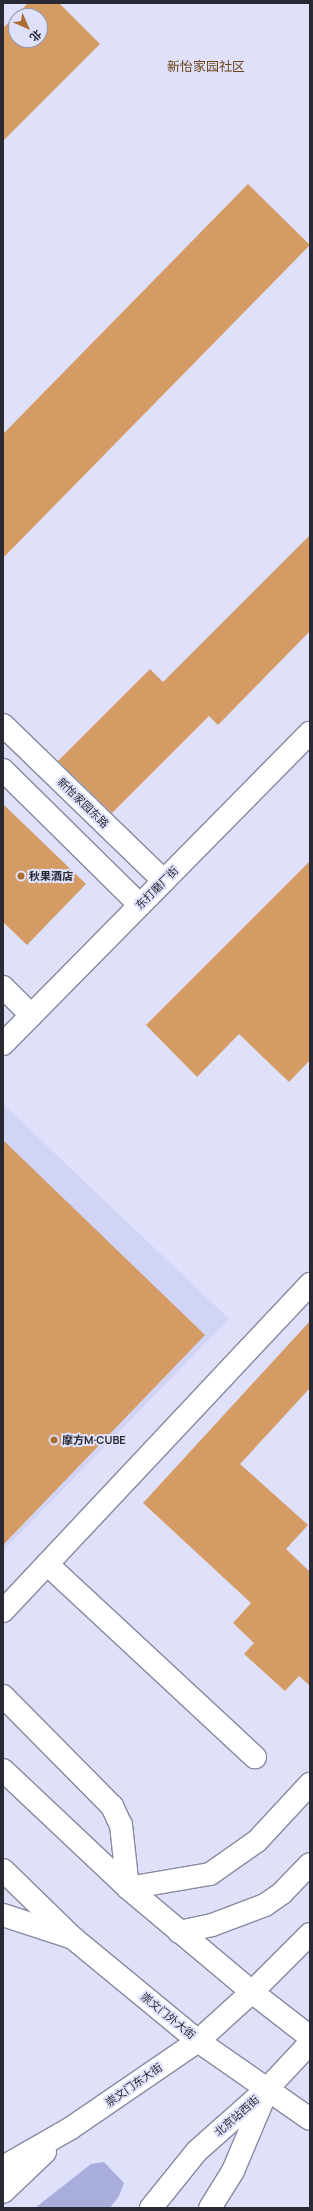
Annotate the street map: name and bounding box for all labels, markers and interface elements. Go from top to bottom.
north arrow [8,8,48,48]
text: 北 [27,27,45,45]
district label: 新怡家园社区 [167,58,245,74]
street label: 新怡家园东路 [55,775,111,831]
street label: 东打磨厂街 [133,864,181,912]
place label: 秋果酒店 [29,869,73,883]
marker: 秋果酒店 [16,871,26,881]
place label: 摩方M·CUBE [62,1433,126,1447]
marker: 摩方M·CUBE [49,1435,59,1445]
street label: 崇文门外大街 [138,1990,198,2042]
street label: 崇文门东大街 [103,2061,165,2109]
street label: 北京站西街 [212,2093,262,2139]

